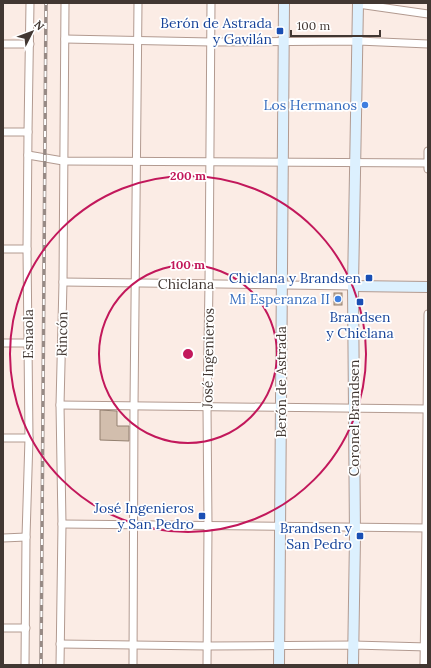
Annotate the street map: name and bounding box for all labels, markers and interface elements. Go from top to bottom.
north arrow [12,12,52,52]
scale bar [291,12,380,38]
place label: Berón de Astrada y Gavilán [160,14,272,48]
text: N [31,17,48,34]
text: 100 m [297,18,330,33]
marker: Berón de Astrada y Gavilán [275,26,285,36]
place label: Los Hermanos [263,96,357,114]
marker: Los Hermanos [360,100,370,110]
text: 200 m [170,168,206,183]
text: 100 m [171,257,205,272]
place label: Chiclana y Brandsen [229,269,361,287]
marker: Chiclana y Brandsen [364,273,374,283]
street label: Chiclana [158,275,214,293]
place label: Mi Esperanza II [229,290,330,308]
marker: Mi Esperanza II [333,294,343,304]
marker: Brandsen y Chiclana [355,297,365,307]
street label: José Ingenieros [198,308,218,409]
place label: Brandsen y Chiclana [326,308,394,342]
street label: Esnaola [19,309,37,359]
street label: Rincón [53,311,71,357]
street label: Berón de Astrada [272,326,290,438]
centre of rings [181,347,195,361]
street label: Coronel Brandsen [345,359,363,476]
place label: José Ingenieros y San Pedro [93,499,194,533]
marker: José Ingenieros y San Pedro [197,511,207,521]
place label: Brandsen y San Pedro [280,519,353,553]
marker: Brandsen y San Pedro [355,531,365,541]

